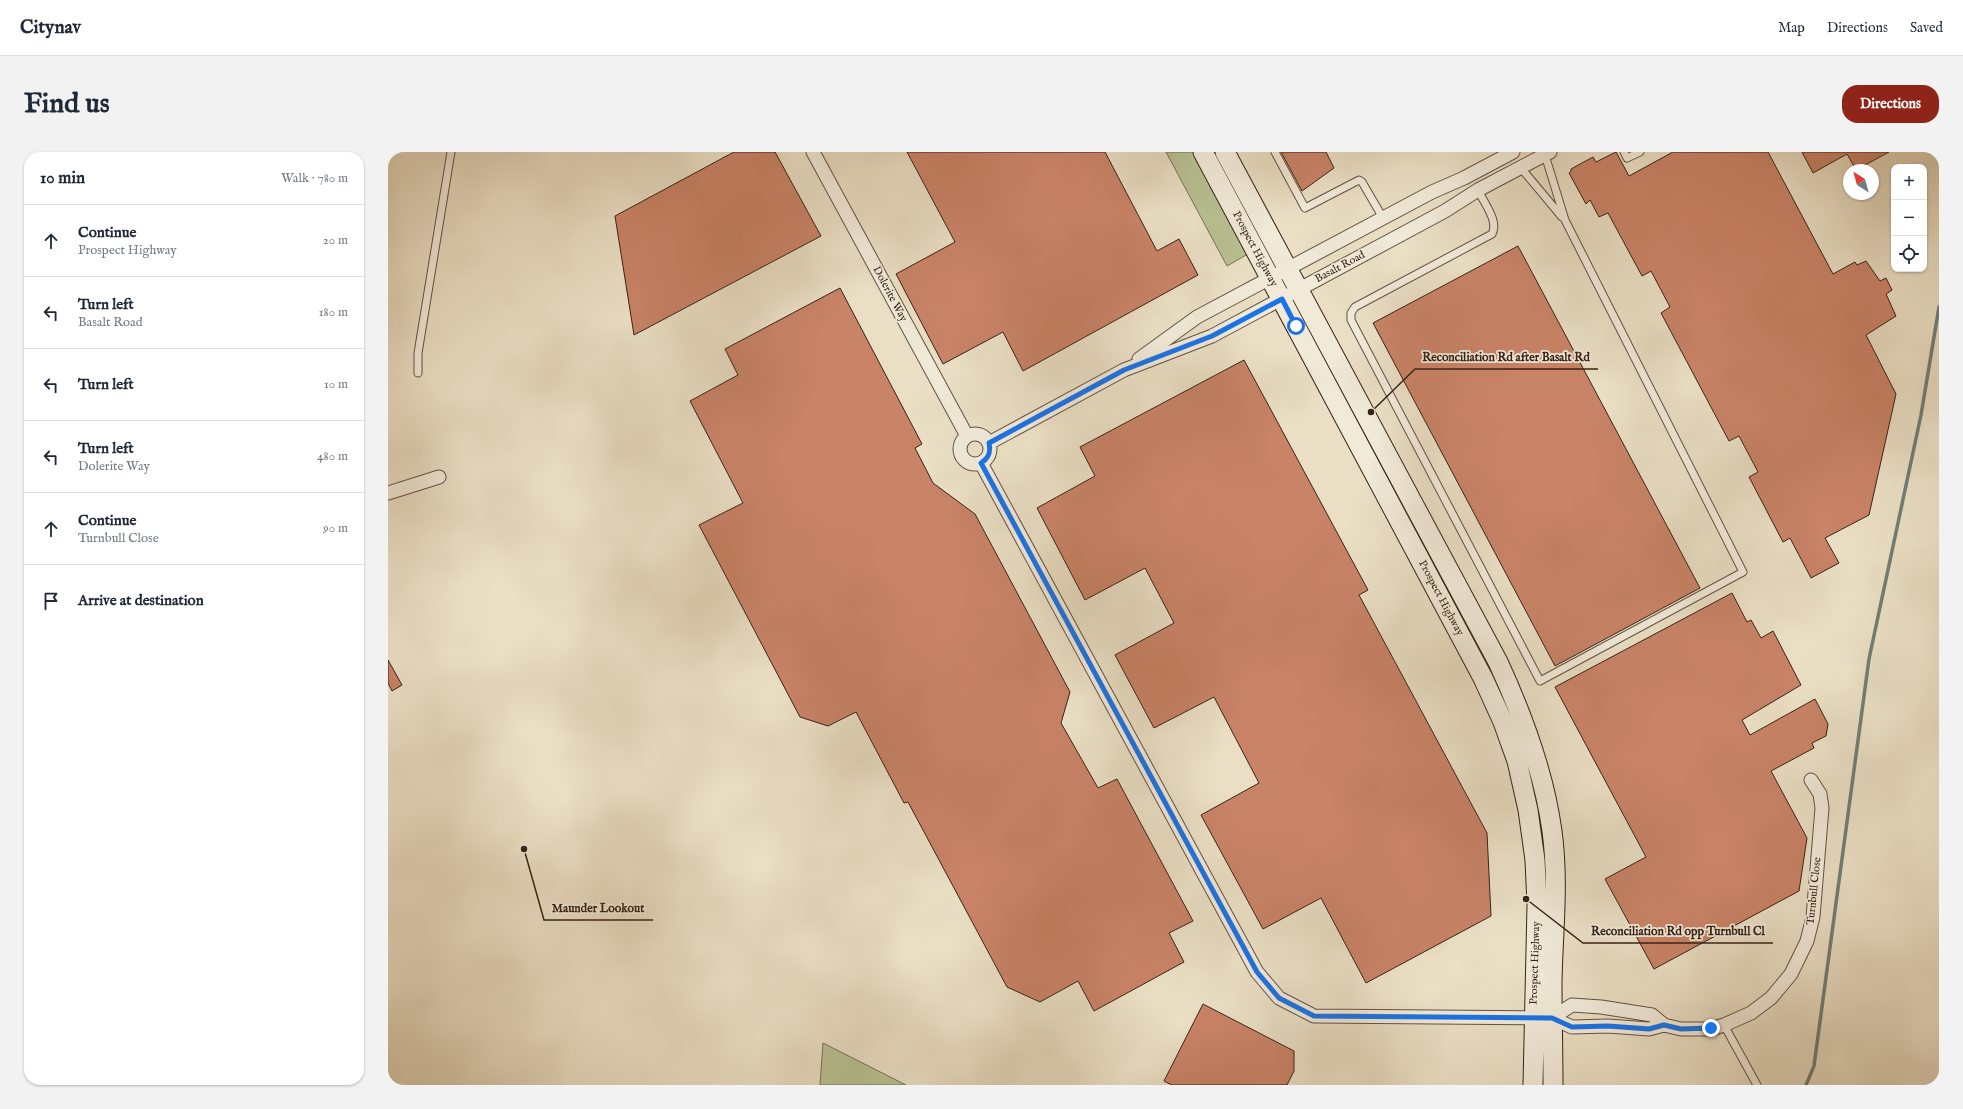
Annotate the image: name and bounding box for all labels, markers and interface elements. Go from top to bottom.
text: Citynav [20,16,81,40]
text: Map [1778,19,1805,37]
text: Directions [1827,19,1888,37]
text: Saved [1910,19,1943,37]
button: Directions [1842,85,1939,123]
text: Find us [24,87,110,122]
north arrow [1843,164,1879,200]
map controls [1891,164,1927,272]
button: + [1891,164,1927,200]
text: 10 min [40,168,85,189]
text: Walk · 780 m [281,170,348,187]
button: − [1891,200,1927,236]
street label: Prospect Highway [1229,209,1281,290]
text: Continue [78,223,136,242]
icon: ahead [40,230,62,252]
text: 20 m [323,232,348,249]
button: locate [1891,236,1927,272]
text: Prospect Highway [78,242,177,259]
street label: Basalt Road [1313,248,1368,286]
street label: Dolerite Way [870,264,911,325]
text: Turn left [78,295,134,314]
icon: left [40,302,62,324]
text: 180 m [319,304,348,321]
text: Basalt Road [78,314,143,331]
route start [1287,317,1305,335]
callout: Reconciliation Rd after Basalt Rd [1415,345,1598,369]
text: Reconciliation Rd after Basalt Rd [1422,350,1590,365]
icon: left [40,374,62,396]
text: Turn left [78,375,134,394]
text: 10 m [324,376,348,393]
text: Turn left [78,439,134,458]
icon: left [40,446,62,468]
text: 480 m [317,448,348,465]
text: Dolerite Way [78,458,150,475]
text: Continue [78,511,136,530]
icon: ahead [40,518,62,540]
text: 90 m [323,520,348,537]
text: Turnbull Close [78,530,159,547]
street label: Prospect Highway [1415,558,1467,639]
icon: arrive [40,590,62,612]
text: Arrive at destination [78,591,204,610]
street label: Turnbull Close [1803,856,1825,926]
callout: Maunder Lookout [544,896,653,920]
text: Maunder Lookout [552,901,645,916]
callout: Reconciliation Rd opp Turnbull Cl [1583,919,1773,943]
street label: Prospect Highway [1527,920,1543,1005]
text: Reconciliation Rd opp Turnbull Cl [1591,924,1766,940]
route end [1702,1019,1720,1037]

